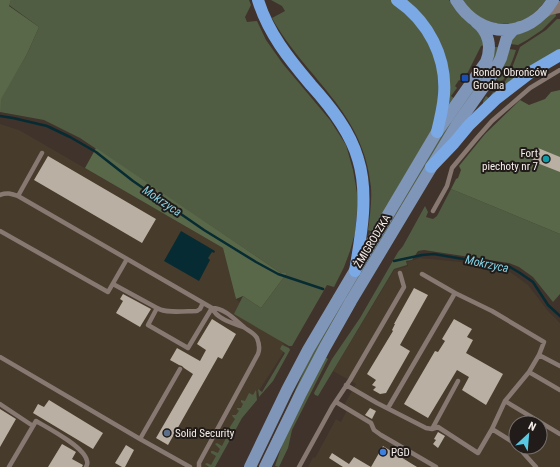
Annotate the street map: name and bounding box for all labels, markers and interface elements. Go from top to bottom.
place label: Rondo Obrońców Grodna [473,66,547,92]
marker: Rondo Obrońców Grodna [460,73,470,83]
place label: Fort piechoty nr 7 [482,147,538,173]
marker: Fort piechoty nr 7 [541,154,551,164]
water label: Mokrzyca [140,183,184,219]
street label: ŻMIGRODZKA [351,212,394,270]
water label: Mokrzyca [464,253,510,275]
north arrow [508,415,548,455]
text: N [526,419,538,434]
place label: Solid Security [175,427,235,440]
marker: Solid Security [162,428,172,438]
place label: PGD [391,446,410,459]
marker: PGD [378,447,388,457]

